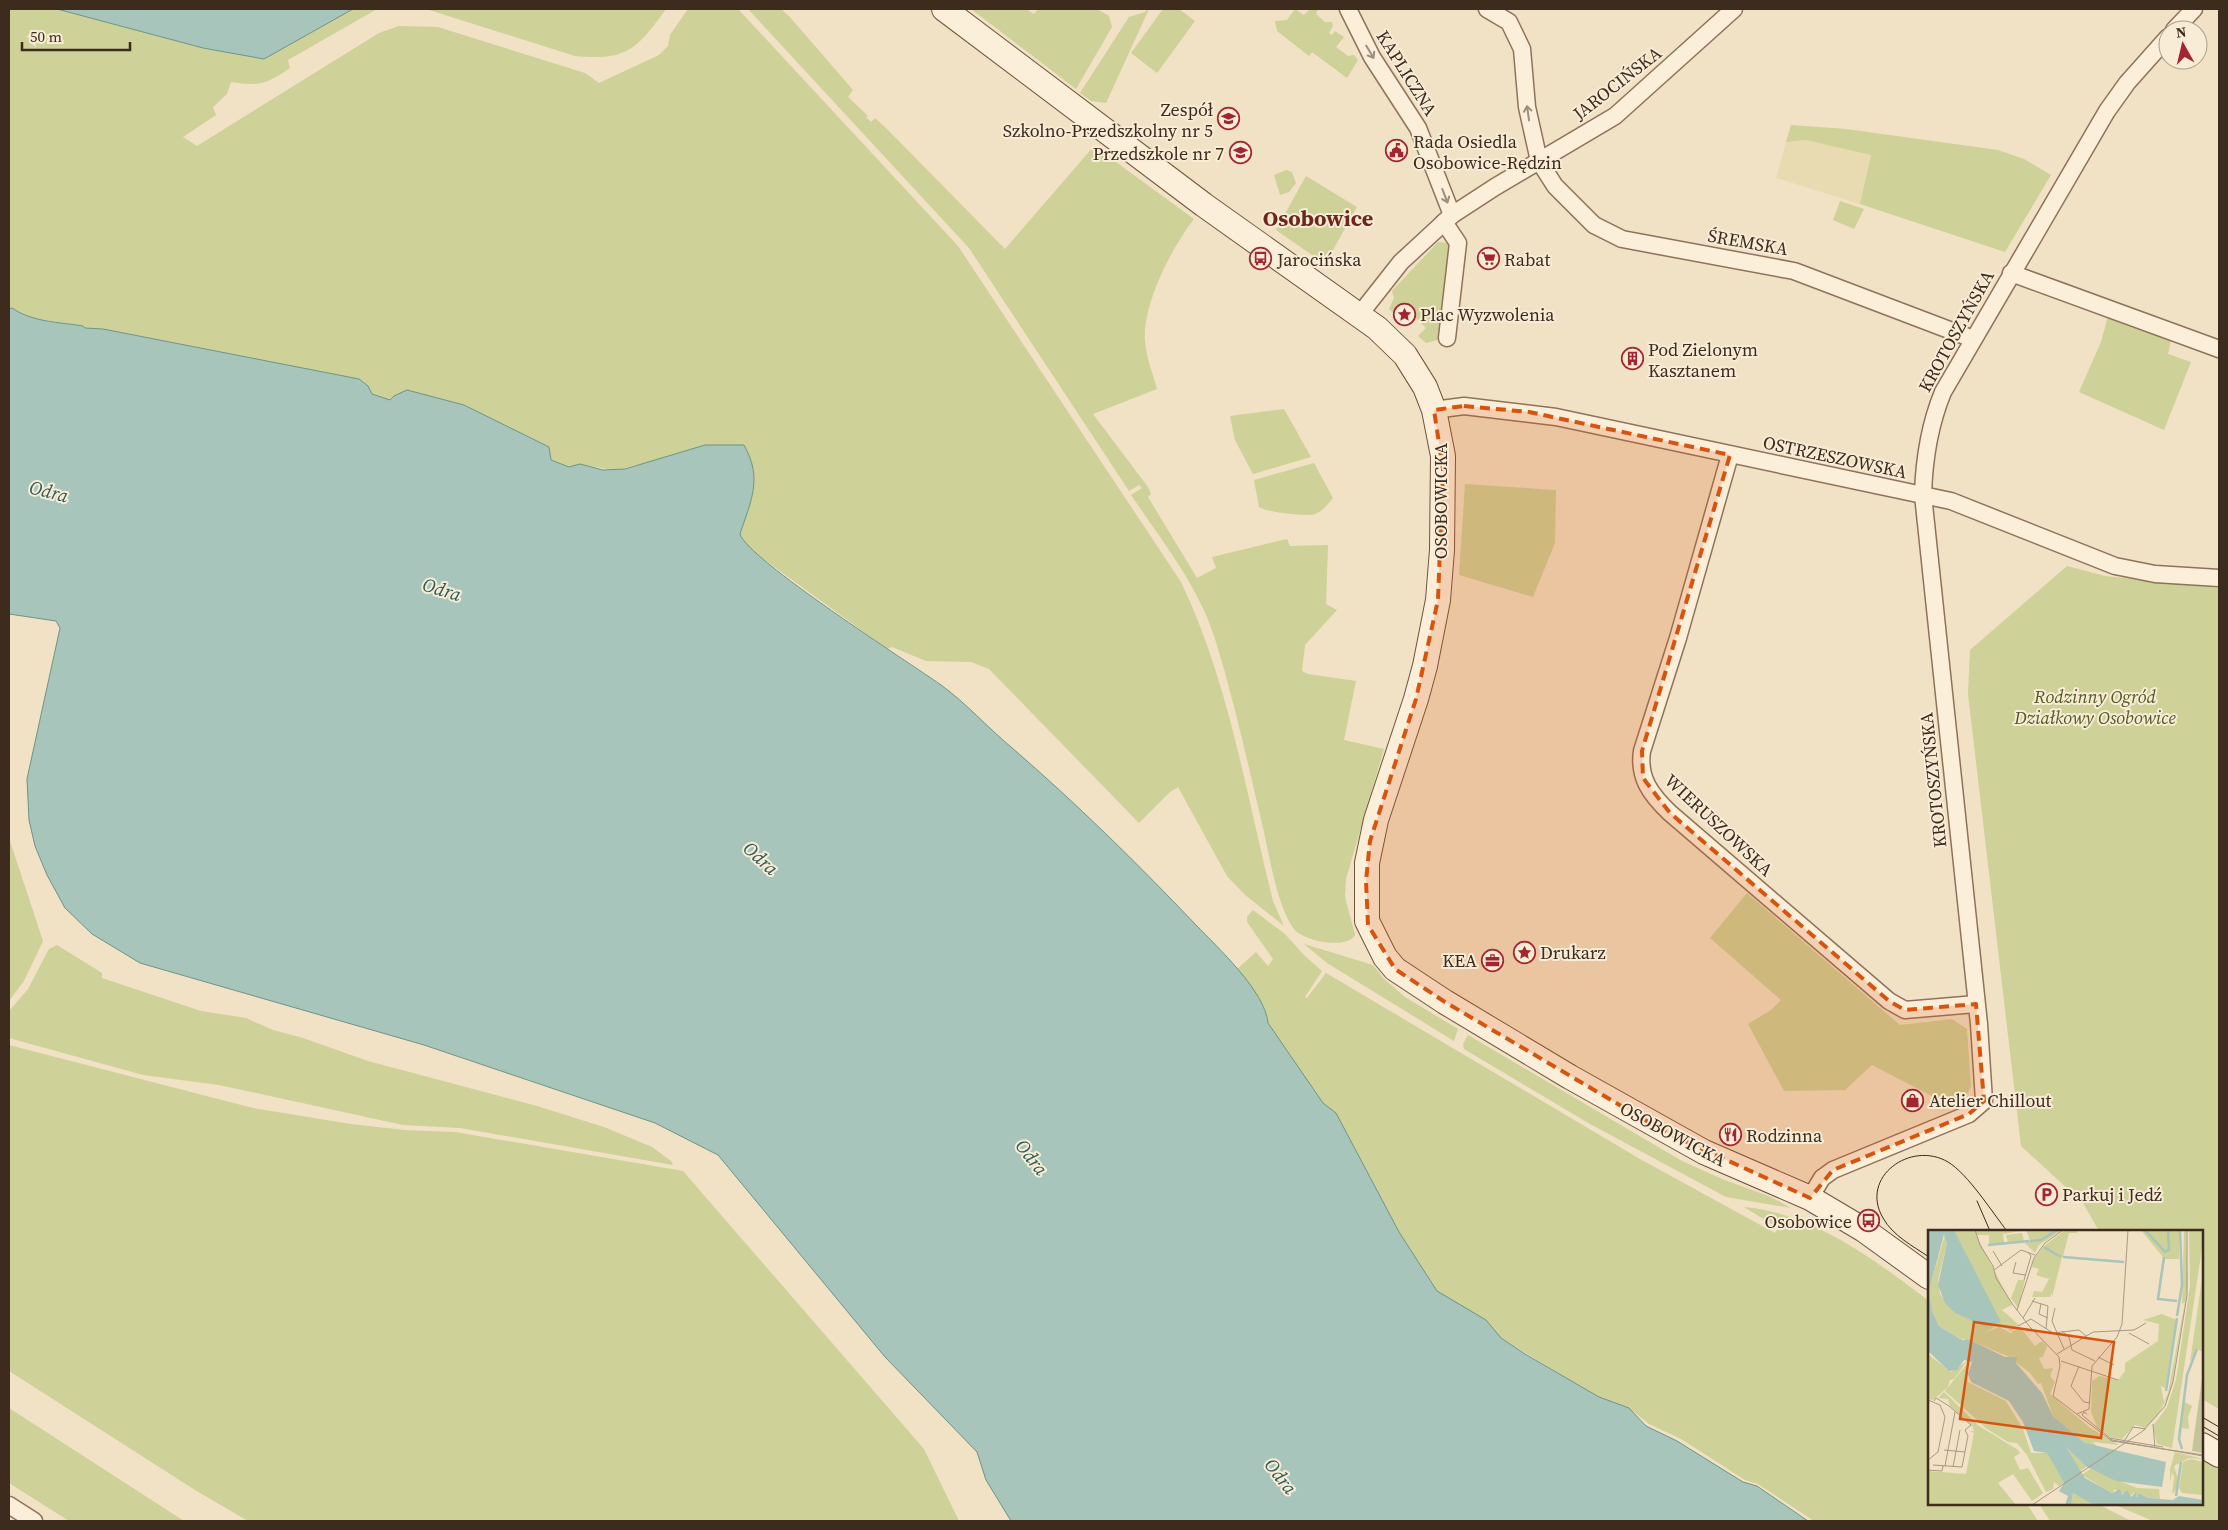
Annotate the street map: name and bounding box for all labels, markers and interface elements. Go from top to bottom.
scale bar [22,20,130,52]
north arrow [2158,20,2208,70]
text: N [2175,22,2188,43]
street label: KAPLICZNA [1371,25,1443,121]
text: 50 m [30,26,62,47]
street label: JAROCIŃSKA [1567,40,1667,126]
one-way arrow [1365,45,1375,59]
place label: Zespół Szkolno-Przedszkolny nr 5 [1003,97,1213,143]
one-way arrow [1523,106,1533,122]
school or university icon: Zespół Szkolno-Przedszkolny nr 5 [1217,107,1241,131]
place label: Rada Osiedla Osobowice-Rędzin [1413,129,1562,175]
public building icon: Rada Osiedla Osobowice-Rędzin [1385,139,1409,163]
place label: Przedszkole nr 7 [1093,141,1224,166]
school or university icon: Przedszkole nr 7 [1228,141,1252,165]
one-way arrow [1441,188,1450,203]
district label: Osobowice [1263,203,1373,233]
street label: ŚREMSKA [1706,223,1790,261]
bus stop icon: Jarocińska [1249,247,1273,271]
place label: Jarocińska [1276,247,1362,272]
supermarket icon: Rabat [1476,247,1500,271]
place label: Rabat [1504,247,1550,272]
street label: KROTOSZYŃSKA [1912,265,2000,396]
place icon: Plac Wyzwolenia [1392,302,1416,326]
place label: Plac Wyzwolenia [1420,302,1555,327]
place label: Pod Zielonym Kasztanem [1648,337,1758,383]
building icon: Pod Zielonym Kasztanem [1620,347,1644,371]
street label: OSTRZESZOWSKA [1761,430,1909,484]
street label: OSOBOWICKA [1428,443,1453,559]
water label: Odra [27,474,71,508]
water label: Odra [419,571,465,607]
park label: Rodzinny Ogród Działkowy Osobowice [2013,684,2176,730]
street label: KROTOSZYŃSKA [1913,711,1953,849]
street label: WIERUSZOWSKA [1659,768,1779,882]
water label: Odra [738,835,784,881]
place icon: Drukarz [1512,940,1536,964]
place label: Drukarz [1540,940,1606,965]
place label: KEA [1442,948,1477,973]
office icon: KEA [1481,948,1505,972]
shop icon: Atelier Chillout [1901,1088,1925,1112]
place label: Atelier Chillout [1929,1088,2052,1113]
street label: OSOBOWICKA [1616,1096,1730,1172]
restaurant icon: Rodzinna [1718,1123,1742,1147]
place label: Rodzinna [1746,1123,1823,1148]
water label: Odra [1010,1134,1054,1181]
parking icon: Parkuj i Jedź [2034,1182,2058,1206]
place label: Parkuj i Jedź [2062,1182,2162,1207]
place label: Osobowice [1764,1209,1852,1234]
bus stop icon: Osobowice [1856,1209,1880,1233]
inset map [1928,1230,2203,1505]
water label: Odra [1259,1453,1303,1500]

